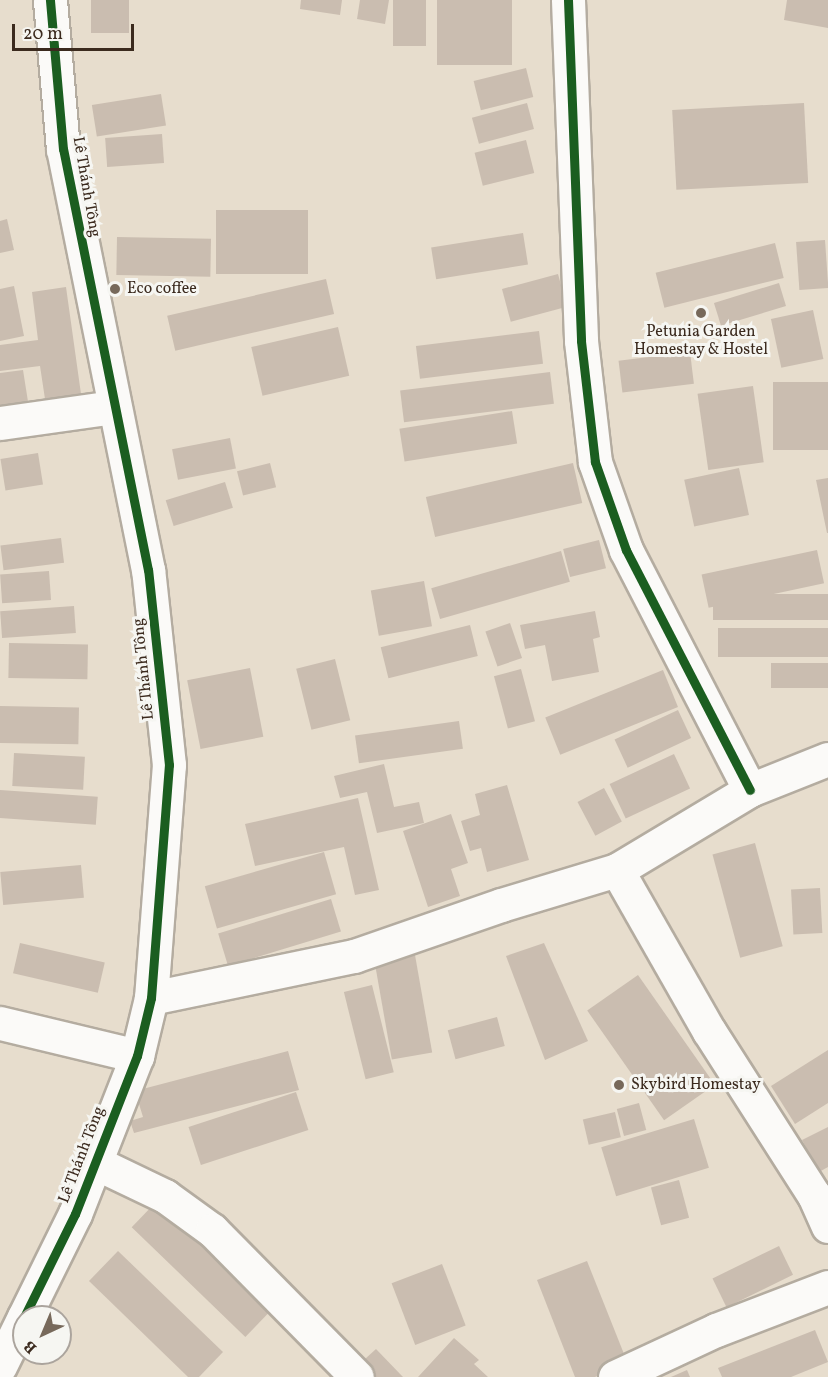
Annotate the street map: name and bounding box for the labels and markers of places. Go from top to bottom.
place label: Eco coffee [127,279,197,299]
marker: Eco coffee [108,282,122,296]
marker: Petunia Garden Homestay & Hostel [694,306,708,320]
place label: Petunia Garden Homestay & Hostel [634,322,768,360]
place label: Skybird Homestay [631,1075,761,1095]
marker: Skybird Homestay [612,1078,626,1092]

